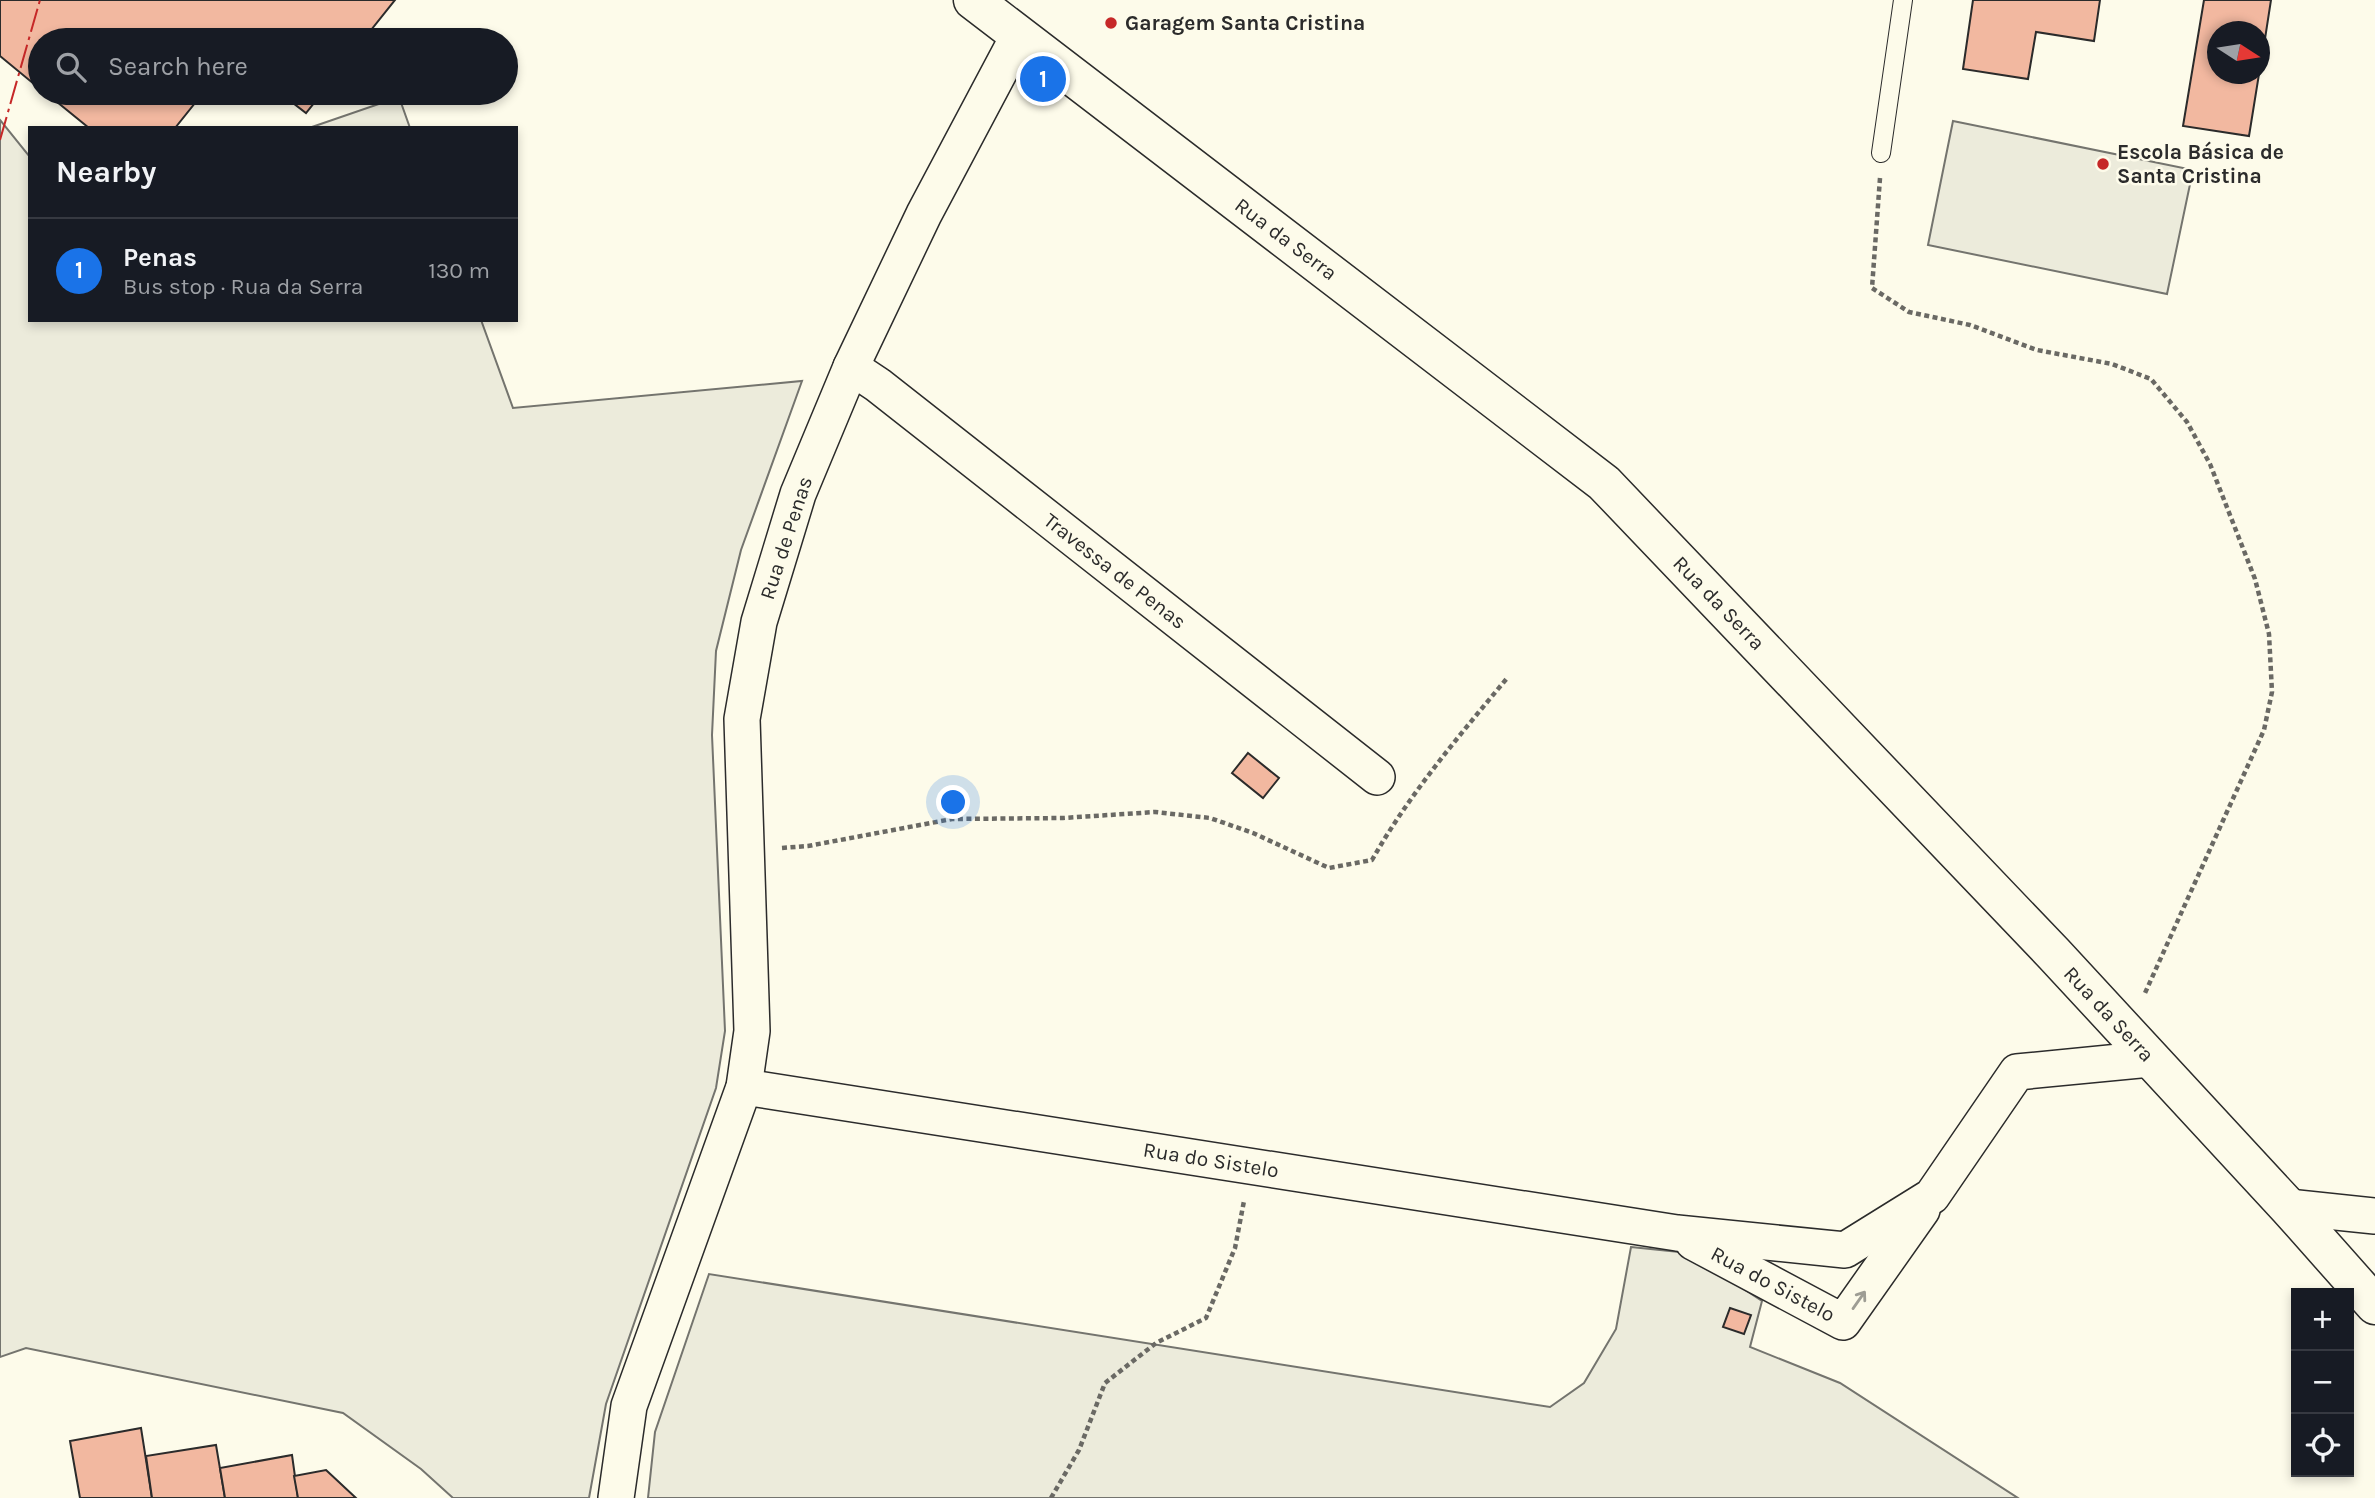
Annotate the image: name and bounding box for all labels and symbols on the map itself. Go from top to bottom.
place label: Garagem Santa Cristina [1125,11,1365,35]
marker: Garagem Santa Cristina [1103,15,1119,31]
north arrow [2207,21,2270,84]
pin: 1 [1020,53,1066,105]
place label: Escola Básica de Santa Cristina [2117,140,2284,188]
marker: Escola Básica de Santa Cristina [2095,156,2111,172]
street label: Rua da Serra [1230,193,1342,285]
street label: Rua de Penas [755,473,817,603]
street label: Travessa de Penas [1039,508,1191,634]
street label: Rua da Serra [1668,551,1770,655]
your location [936,785,970,819]
street label: Rua da Serra [2059,961,2159,1067]
street label: Rua do Sistelo [1141,1137,1281,1183]
street label: Rua do Sistelo [1707,1241,1839,1327]
one-way arrow [1852,1291,1866,1310]

